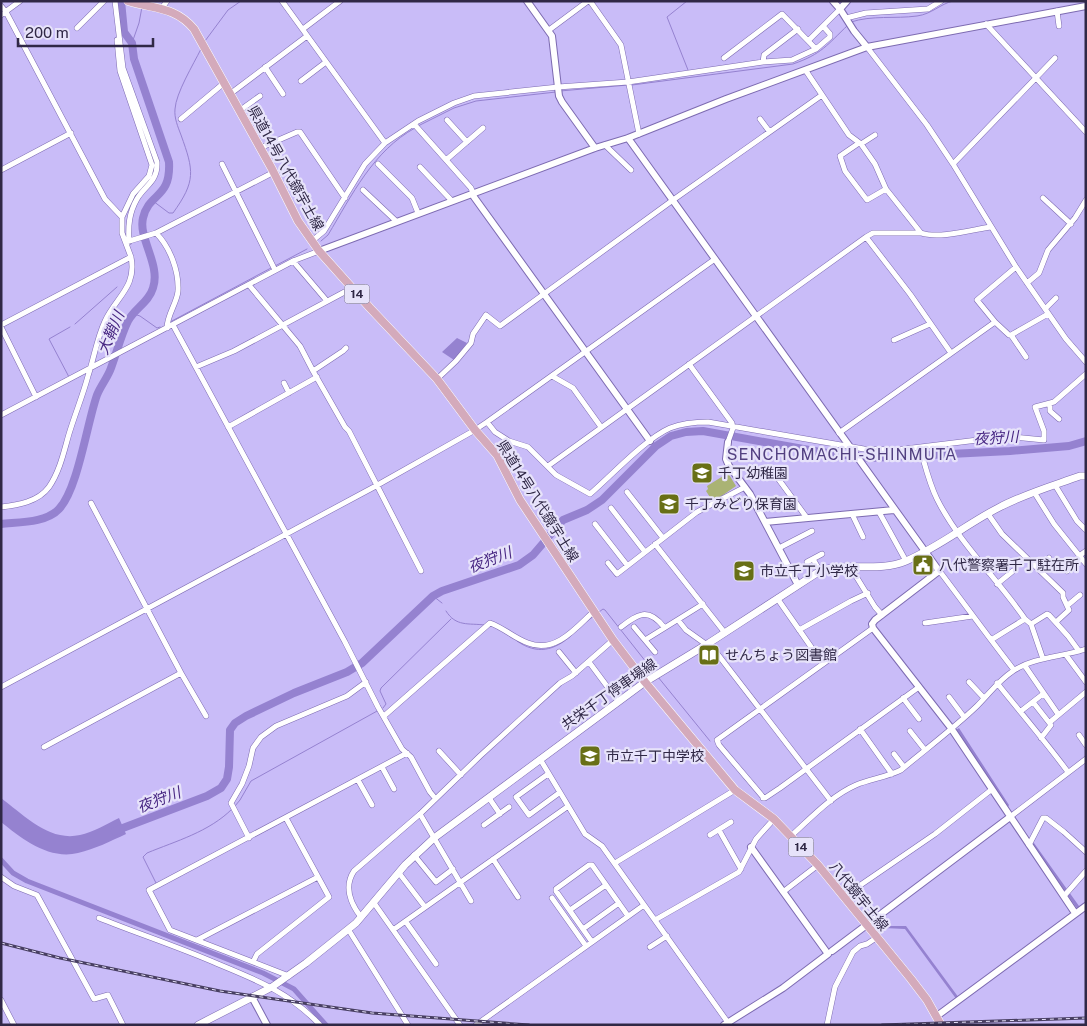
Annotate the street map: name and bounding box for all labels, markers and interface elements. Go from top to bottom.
scale bar [18,15,152,47]
text: 200 m [25,24,69,41]
street label: 県道14号八代鏡宇土線 [245,103,327,233]
road number: 14 [344,284,370,304]
water label: 大鞘川 [94,307,128,357]
water label: 夜狩川 [973,428,1021,447]
street label: 県道14号八代鏡宇土線 [494,437,582,565]
district label: SENCHOMACHI-SHINMUTA [727,445,957,464]
school or university icon: 千丁幼稚園 [690,461,714,485]
place label: 千丁幼稚園 [718,465,788,481]
school or university icon: 千丁みどり保育園 [657,492,681,516]
place label: 千丁みどり保育園 [685,496,797,512]
water label: 夜狩川 [466,543,516,576]
public building icon: 八代警察署千丁駐在所 [911,553,935,577]
place label: 八代警察署千丁駐在所 [939,557,1079,573]
school or university icon: 市立千丁小学校 [732,559,756,583]
place label: 市立千丁小学校 [760,563,858,579]
library icon: せんちょう図書館 [697,643,721,667]
place label: せんちょう図書館 [725,647,837,663]
street label: 共栄千丁停車場線 [559,655,659,733]
school or university icon: 市立千丁中学校 [578,744,602,768]
place label: 市立千丁中学校 [606,748,704,764]
water label: 夜狩川 [135,783,185,816]
road number: 14 [788,838,814,856]
street label: 八代鏡宇土線 [826,858,892,934]

